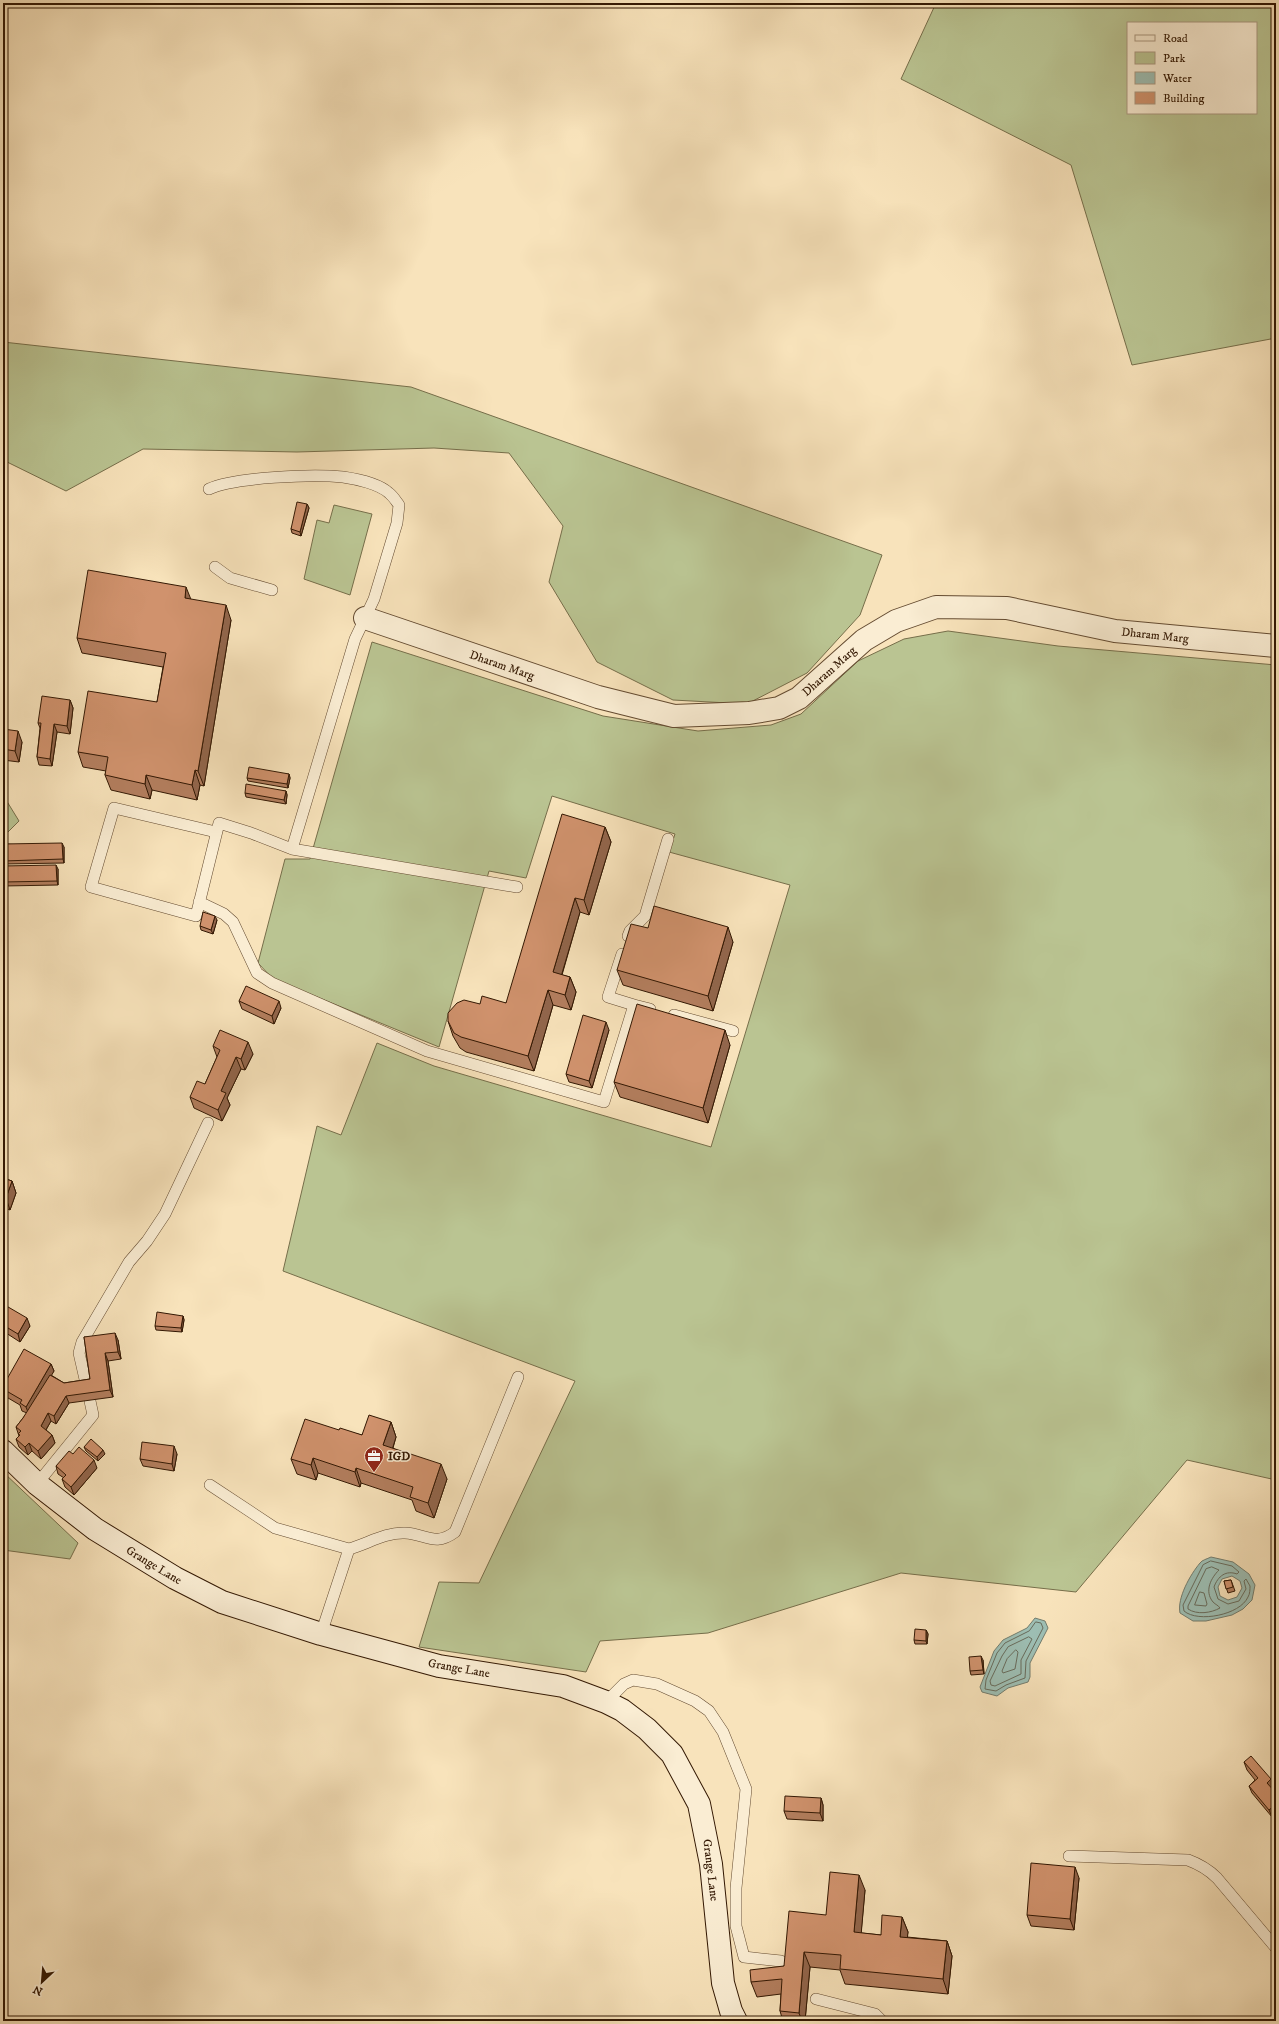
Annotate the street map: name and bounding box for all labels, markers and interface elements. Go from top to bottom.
legend [1127,22,1257,114]
text: Road [1163,31,1188,46]
text: Park [1163,51,1185,66]
text: Water [1162,71,1192,86]
text: Building [1163,91,1204,106]
street label: Dharam Marg [1120,624,1190,647]
street label: Dharam Marg [799,643,860,700]
street label: Dharam Marg [467,647,536,684]
office icon: IGD [363,1445,385,1473]
place label: IGD [388,1449,410,1464]
street label: Grange Lane [123,1543,184,1588]
street label: Grange Lane [427,1656,491,1681]
street label: Grange Lane [699,1838,722,1902]
north arrow [22,1962,62,2002]
text: N [31,1982,45,1998]

